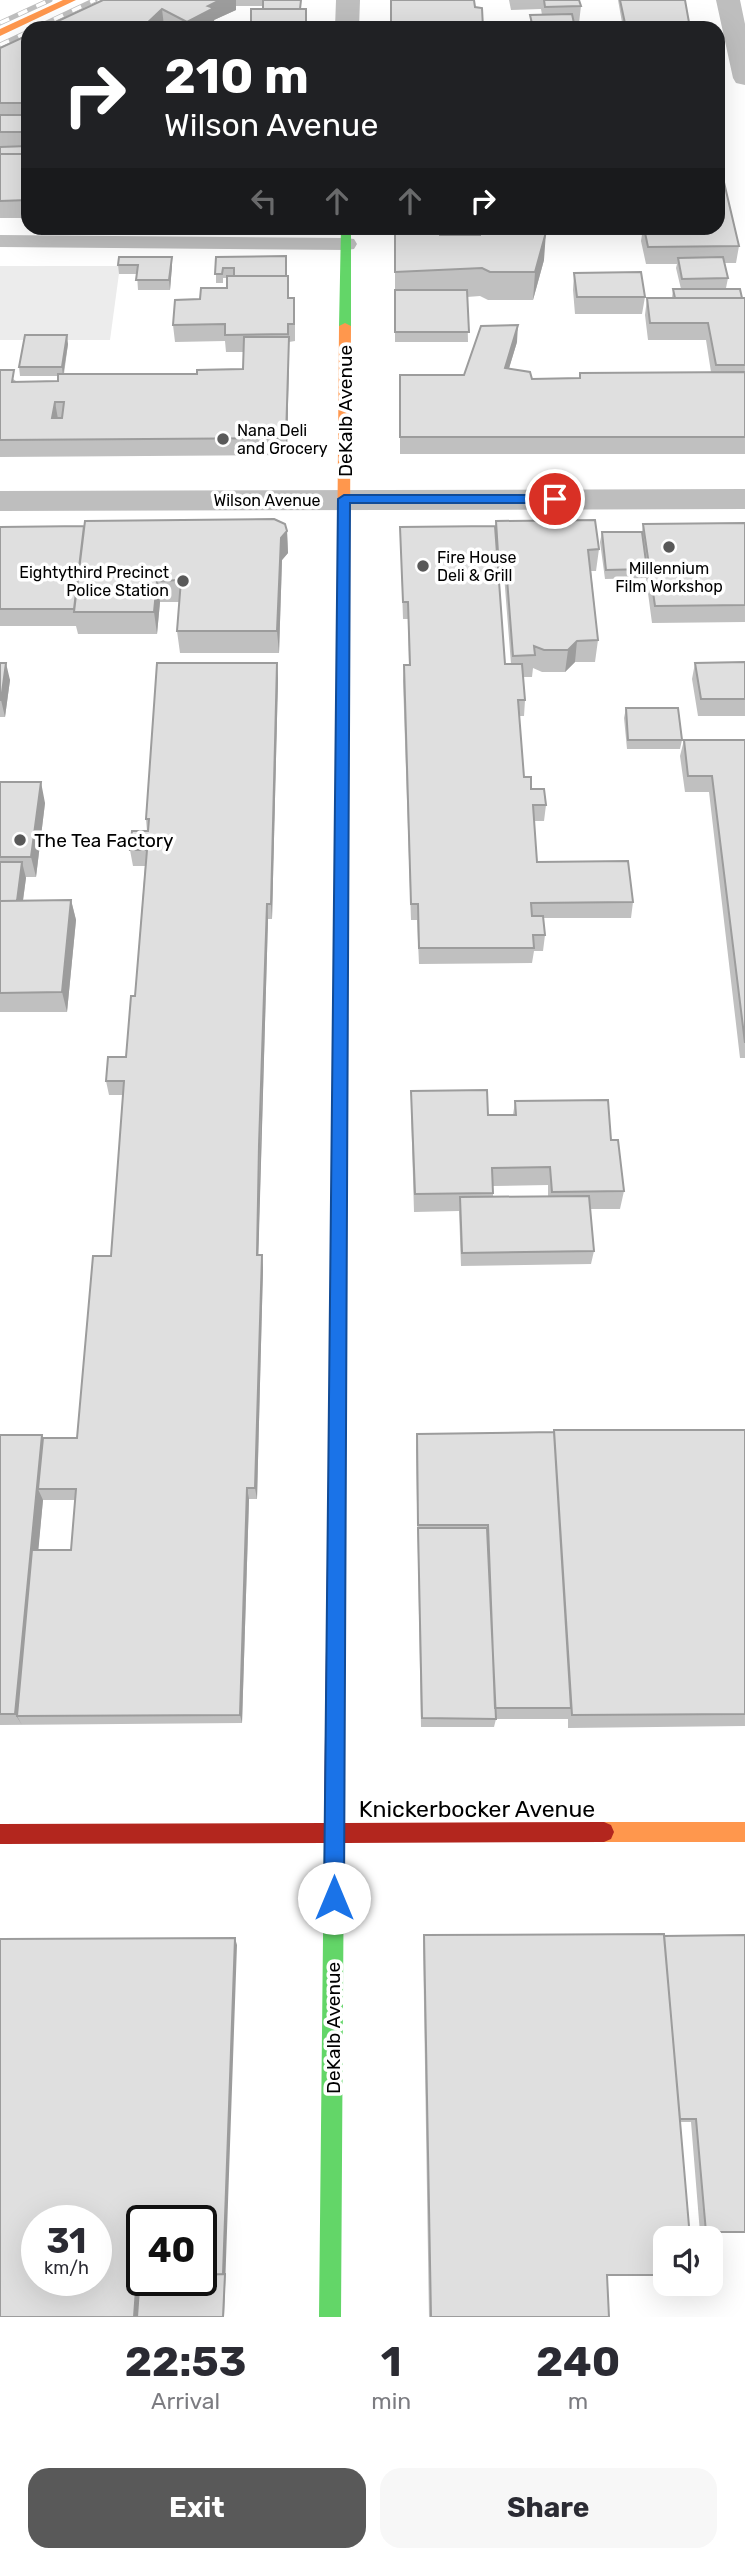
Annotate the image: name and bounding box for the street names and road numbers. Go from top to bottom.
street label: DeKalb Avenue [334,345,357,477]
street label: Wilson Avenue [213,491,321,510]
street label: Knickerbocker Avenue [359,1795,595,1823]
street label: DeKalb Avenue [322,1962,345,2094]

